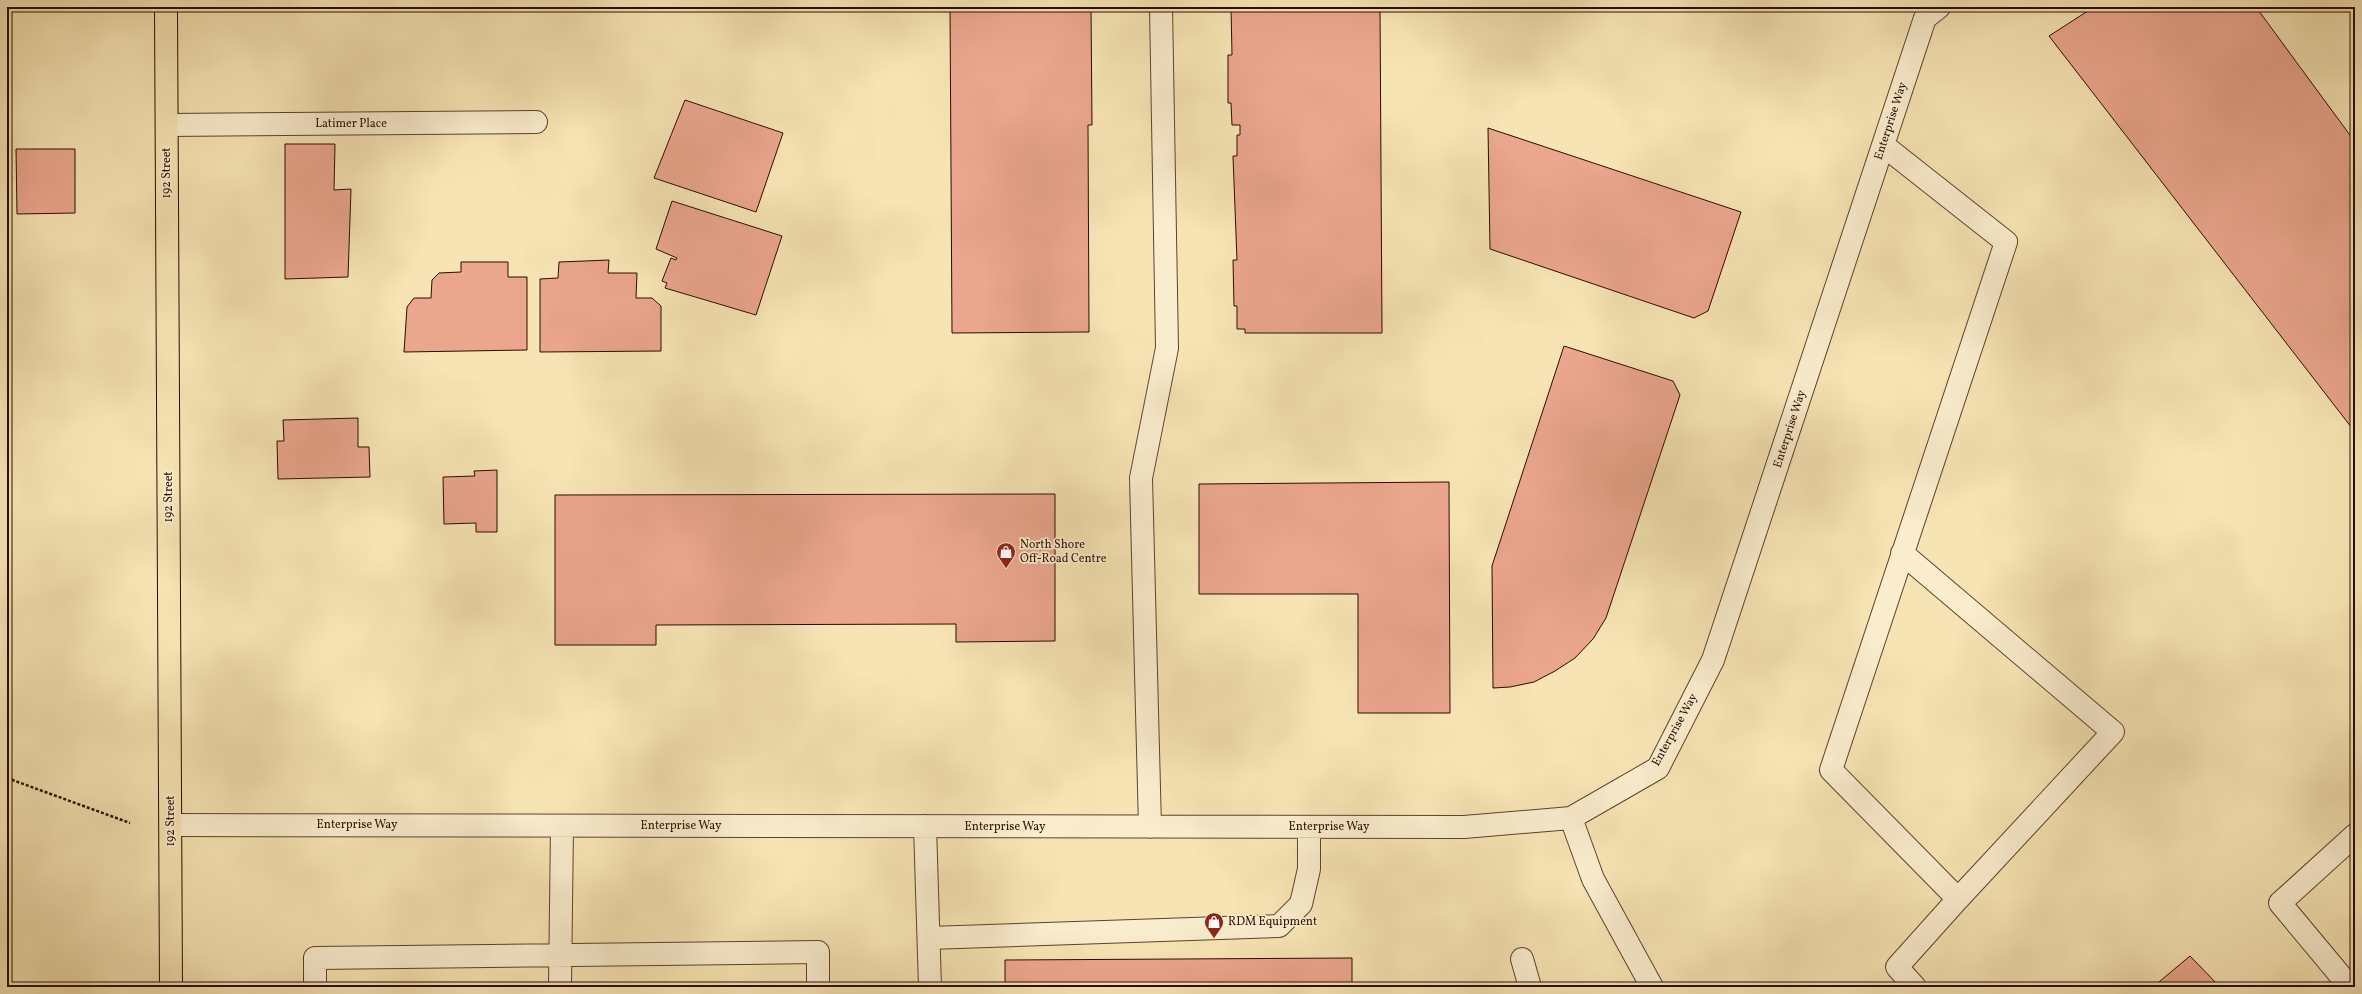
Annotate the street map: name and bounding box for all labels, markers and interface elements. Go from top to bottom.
street label: Enterprise Way [1871,80,1911,162]
street label: Latimer Place [315,116,387,132]
street label: 192 Street [159,147,175,199]
street label: Enterprise Way [1770,388,1810,470]
street label: 192 Street [161,471,177,523]
place label: North Shore Off-Road Centre [1020,537,1107,567]
shop icon: North Shore Off-Road Centre [995,541,1017,569]
street label: Enterprise Way [1648,690,1702,769]
street label: 192 Street [163,795,179,847]
street label: Enterprise Way [317,817,398,833]
street label: Enterprise Way [641,818,722,834]
street label: Enterprise Way [965,819,1046,835]
street label: Enterprise Way [1289,819,1370,835]
shop icon: RDM Equipment [1203,911,1225,939]
place label: RDM Equipment [1228,914,1317,930]

